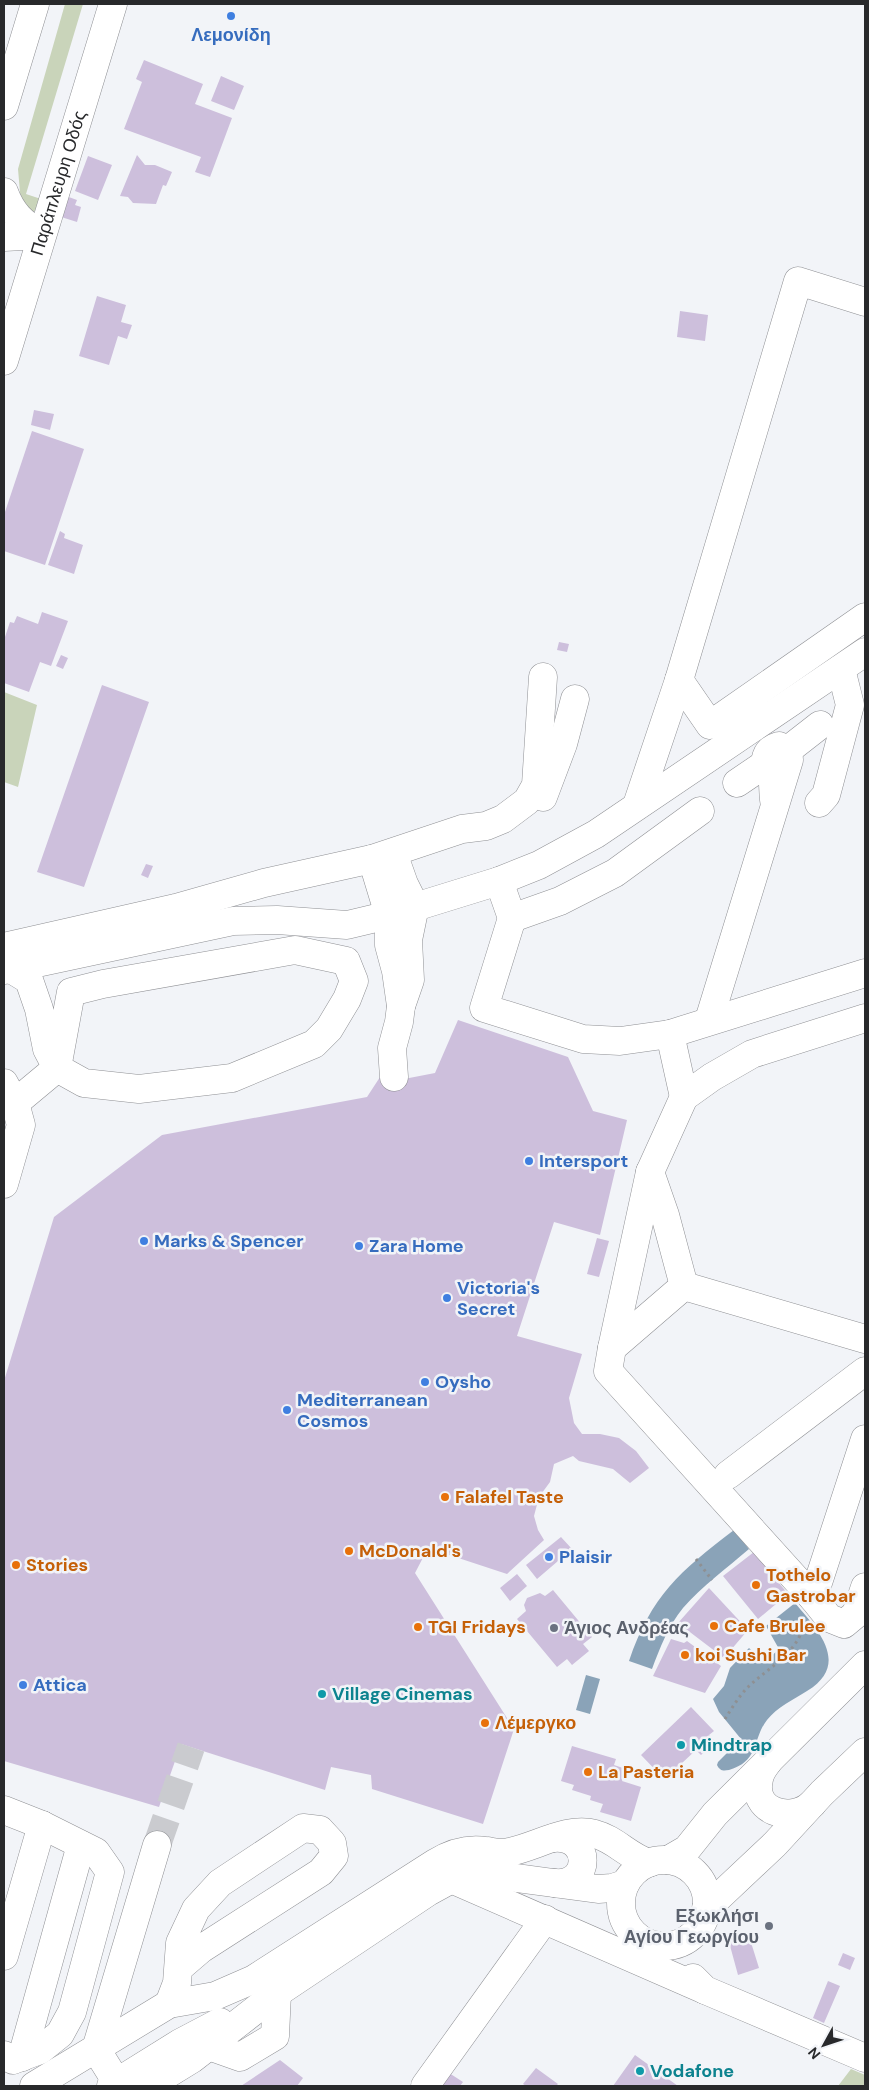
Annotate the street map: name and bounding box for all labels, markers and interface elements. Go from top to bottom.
marker: Λεμονίδη [225,10,237,22]
place label: Λεμονίδη [191,23,271,47]
street label: Παράπλευρη Οδός [25,107,92,259]
place label: Intersport [539,1149,628,1173]
marker: Intersport [523,1155,535,1167]
place label: Marks & Spencer [154,1229,304,1253]
place label: Zara Home [369,1234,464,1258]
marker: Marks & Spencer [138,1235,150,1247]
marker: Zara Home [353,1240,365,1252]
place label: Victoria's Secret [457,1276,540,1321]
marker: Victoria's Secret [441,1292,453,1304]
place label: Oysho [435,1370,491,1394]
marker: Oysho [419,1376,431,1388]
place label: Mediterranean Cosmos [297,1388,428,1433]
marker: Mediterranean Cosmos [281,1404,293,1416]
place label: Falafel Taste [455,1485,564,1509]
marker: Falafel Taste [439,1491,451,1503]
place label: McDonald's [359,1539,461,1563]
marker: McDonald's [343,1545,355,1557]
place label: Plaisir [559,1545,612,1569]
marker: Plaisir [543,1551,555,1563]
place label: Stories [26,1553,88,1577]
marker: Stories [10,1559,22,1571]
place label: Tothelo Gastrobar [766,1563,856,1608]
marker: Tothelo Gastrobar [750,1579,762,1591]
place label: Cafe Brulee [724,1614,826,1638]
place label: TGI Fridays [428,1615,526,1639]
place label: Άγιος Ανδρέας [564,1616,689,1640]
marker: Cafe Brulee [708,1620,720,1632]
marker: TGI Fridays [412,1621,424,1633]
marker: Άγιος Ανδρέας [548,1622,560,1634]
place label: koi Sushi Bar [695,1643,806,1667]
marker: koi Sushi Bar [679,1649,691,1661]
place label: Attica [33,1673,87,1697]
marker: Attica [17,1679,29,1691]
place label: Village Cinemas [332,1682,472,1706]
marker: Village Cinemas [316,1688,328,1700]
place label: Λέμεργκο [495,1711,576,1735]
marker: Λέμεργκο [479,1717,491,1729]
place label: Mindtrap [691,1733,772,1757]
marker: Mindtrap [675,1739,687,1751]
place label: La Pasteria [598,1760,694,1784]
marker: La Pasteria [582,1766,594,1778]
place label: Εξωκλήσι Αγίου Γεωργίου [624,1904,759,1949]
marker: Εξωκλήσι Αγίου Γεωργίου [763,1920,775,1932]
north arrow [799,2020,849,2070]
text: N [804,2044,824,2063]
place label: Vodafone [650,2059,734,2083]
marker: Vodafone [634,2065,646,2077]

